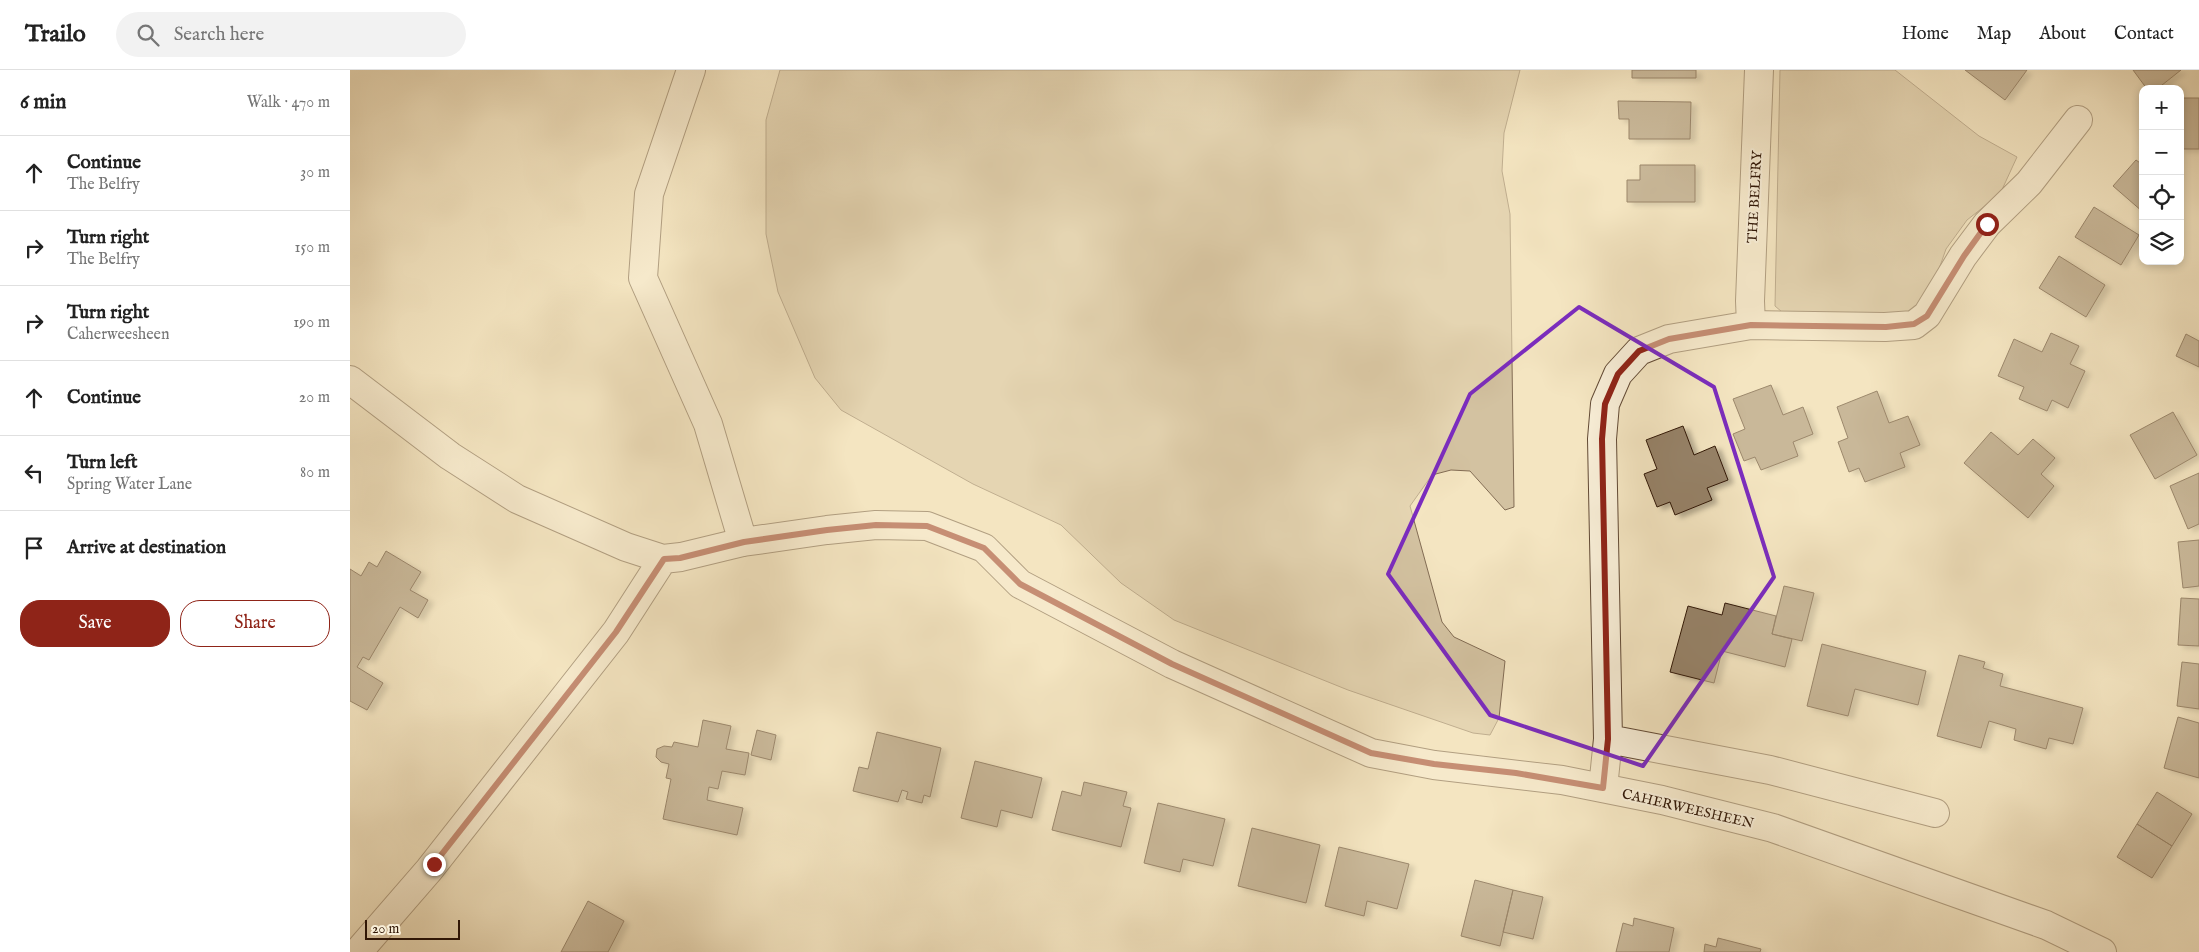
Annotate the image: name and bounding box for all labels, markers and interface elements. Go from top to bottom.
search box [116,12,466,57]
text: Trailo [25,19,86,50]
icon: search [134,21,162,49]
text: Search here [174,23,264,47]
text: Home [1902,23,1949,46]
text: Map [1977,23,2011,46]
text: About [2039,23,2086,46]
text: Contact [2114,23,2174,46]
map controls [2139,85,2184,265]
button: + [2139,85,2184,130]
text: 6 min [20,89,66,116]
text: Walk · 470 m [247,93,330,113]
button: − [2139,130,2184,175]
street label: THE BELFRY [1744,149,1766,244]
text: Continue [67,151,141,175]
icon: ahead [20,159,48,187]
text: 30 m [300,163,330,183]
text: The Belfry [67,175,140,195]
button: locate [2139,175,2184,220]
route start [1976,213,1999,236]
button: layers [2139,220,2184,265]
text: Turn right [67,226,149,250]
icon: right [20,234,48,262]
text: 150 m [295,238,330,258]
text: The Belfry [67,250,140,270]
text: Turn right [67,301,149,325]
icon: right [20,309,48,337]
text: 190 m [293,313,330,333]
text: Caherweesheen [67,325,169,345]
icon: ahead [20,384,48,412]
text: Continue [67,386,141,410]
text: 20 m [299,388,330,408]
text: Turn left [67,451,138,475]
icon: left [20,459,48,487]
text: 80 m [300,463,330,483]
text: Spring Water Lane [67,475,192,495]
icon: arrive [20,534,48,562]
text: Arrive at destination [67,536,226,560]
button: Save [20,600,170,647]
button: Share [180,600,330,647]
street label: CAHERWEESHEEN [1620,785,1755,833]
route end [423,853,446,876]
scale bar [365,917,460,940]
text: 20 m [372,920,399,938]

